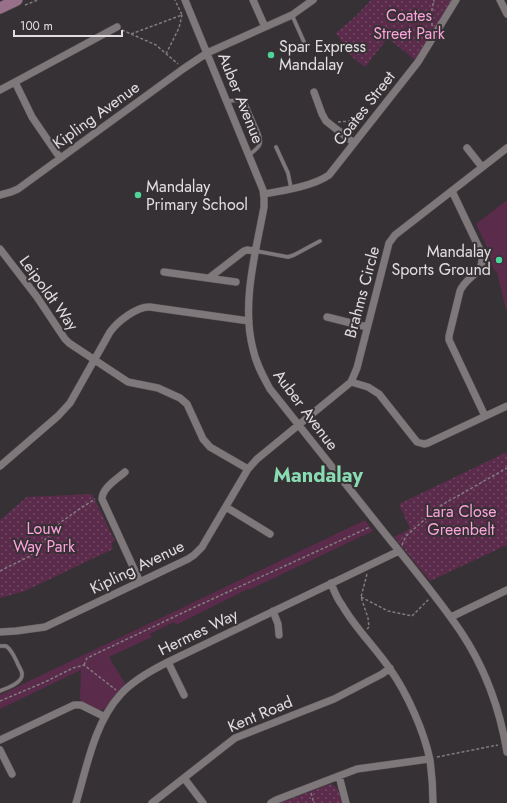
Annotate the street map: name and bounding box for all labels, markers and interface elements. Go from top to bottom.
park label: Coates Street Park [373,4,446,45]
scale bar [14,12,122,38]
text: 100 m [20,17,53,35]
place label: Spar Express Mandalay [279,35,366,76]
street label: Auber Avenue [212,49,270,147]
marker: Spar Express Mandalay [266,50,276,60]
street label: Coates Street [328,66,401,150]
street label: Kipling Avenue [48,76,144,154]
place label: Mandalay Primary School [146,175,248,216]
marker: Mandalay Primary School [133,190,143,200]
place label: Mandalay Sports Ground [391,240,492,281]
street label: Brahms Circle [339,244,385,340]
street label: Leipoldt Way [14,251,85,336]
marker: Mandalay Sports Ground [494,255,504,265]
street label: Auber Avenue [268,365,344,455]
district label: Mandalay [273,461,363,490]
park label: Lara Close Greenbelt [426,500,496,541]
park label: Louw Way Park [13,517,76,558]
street label: Kipling Avenue [86,534,188,600]
street label: Hermes Way [154,602,243,661]
street label: Kent Road [224,690,296,738]

